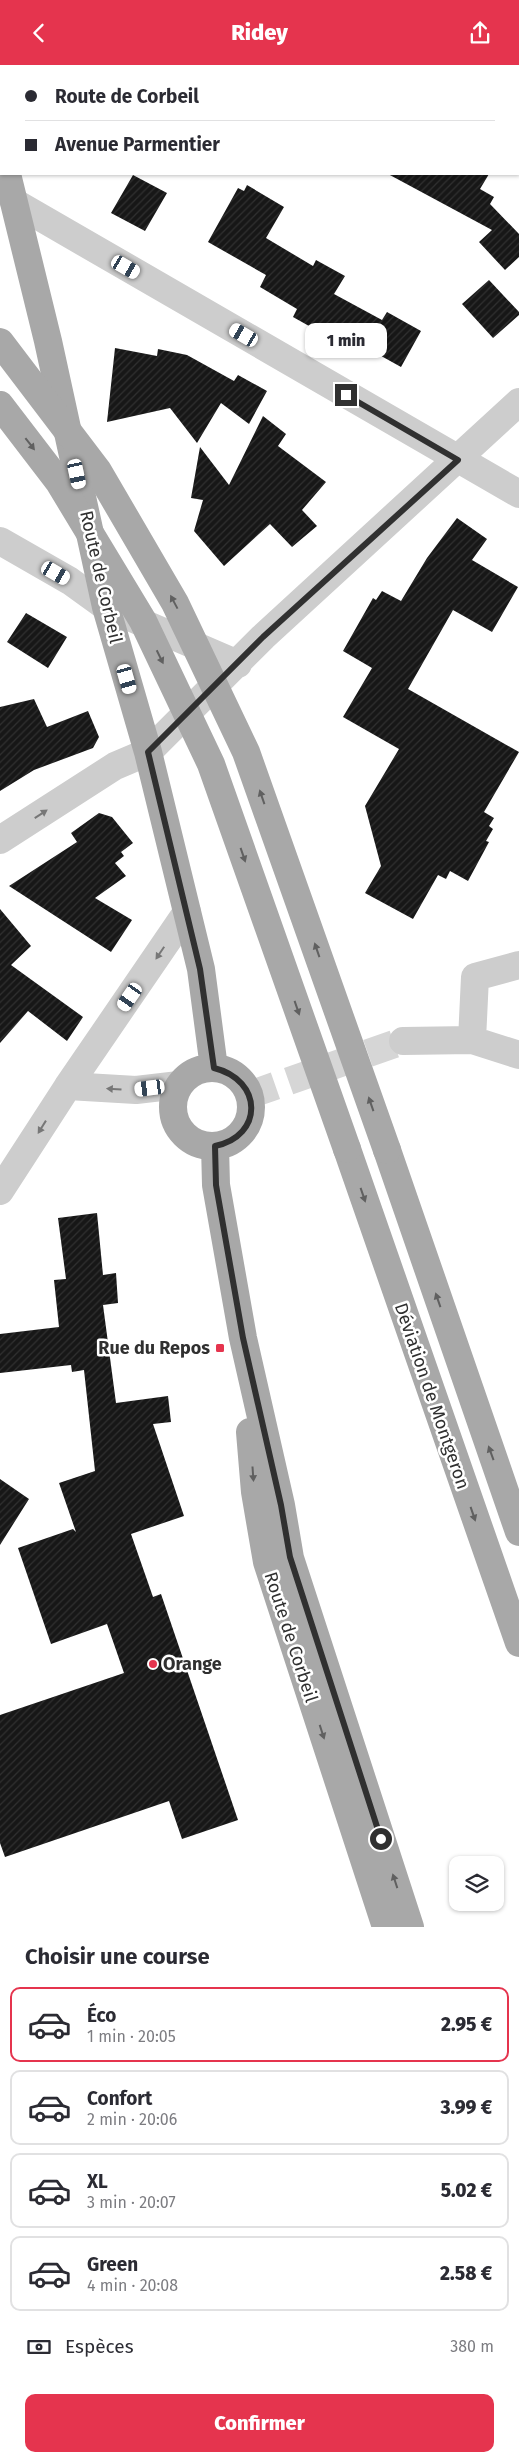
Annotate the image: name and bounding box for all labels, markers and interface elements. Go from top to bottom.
icon: back [25,19,53,47]
text: Ridey [231,19,288,46]
icon: share [466,19,494,47]
text: Route de Corbeil [55,85,199,108]
text: Avenue Parmentier [55,133,220,156]
car [109,253,142,281]
car [227,321,260,349]
callout: 1 min [305,323,387,357]
text: 1 min [327,331,365,350]
route end [335,384,357,406]
one-way arrow [24,437,35,450]
car [66,458,87,490]
street label: Route de Corbeil [75,508,127,646]
car [39,559,72,587]
one-way arrow [170,594,178,609]
one-way arrow [156,650,164,664]
car [115,663,138,695]
one-way arrow [258,789,266,804]
one-way arrow [34,809,48,819]
one-way arrow [240,847,247,862]
one-way arrow [313,943,320,958]
one-way arrow [155,946,165,960]
car [115,980,144,1014]
one-way arrow [293,1001,301,1016]
car [134,1079,165,1097]
one-way arrow [105,1084,121,1092]
one-way arrow [367,1096,374,1111]
one-way arrow [37,1120,47,1134]
one-way arrow [359,1188,367,1203]
one-way arrow [434,1292,441,1307]
street label: Déviation de Montgeron [390,1300,474,1492]
place label: Rue du Repos [98,1337,210,1359]
marker: Rue du Repos [214,1342,226,1354]
one-way arrow [487,1446,494,1461]
one-way arrow [250,1466,258,1482]
one-way arrow [469,1507,477,1522]
street label: Route de Corbeil [260,1569,322,1705]
place label: Orange [163,1653,222,1675]
marker: Orange [147,1658,159,1670]
one-way arrow [319,1724,326,1739]
route start [370,1828,392,1850]
map controls [449,1856,504,1911]
button: layers [449,1856,504,1911]
one-way arrow [391,1873,398,1888]
text: Choisir une course [25,1943,210,1970]
icon: car [27,2002,72,2047]
text: Éco [87,2004,116,2027]
text: 2.95 € [441,2013,492,2036]
text: 1 min · 20:05 [87,2027,176,2046]
icon: car [27,2085,72,2130]
text: Confort [87,2087,152,2110]
text: 3.99 € [441,2096,492,2119]
text: 2 min · 20:06 [87,2110,177,2129]
icon: car [27,2168,72,2213]
text: XL [87,2170,108,2193]
text: 5.02 € [441,2179,492,2202]
text: 3 min · 20:07 [87,2193,176,2212]
icon: car [27,2251,72,2296]
text: Green [87,2253,138,2276]
text: 2.58 € [440,2262,492,2285]
text: 4 min · 20:08 [87,2276,178,2295]
icon: cash [25,2333,53,2361]
text: Espèces [65,2335,134,2358]
text: 380 m [450,2337,494,2356]
button: Confirmer [25,2394,494,2452]

